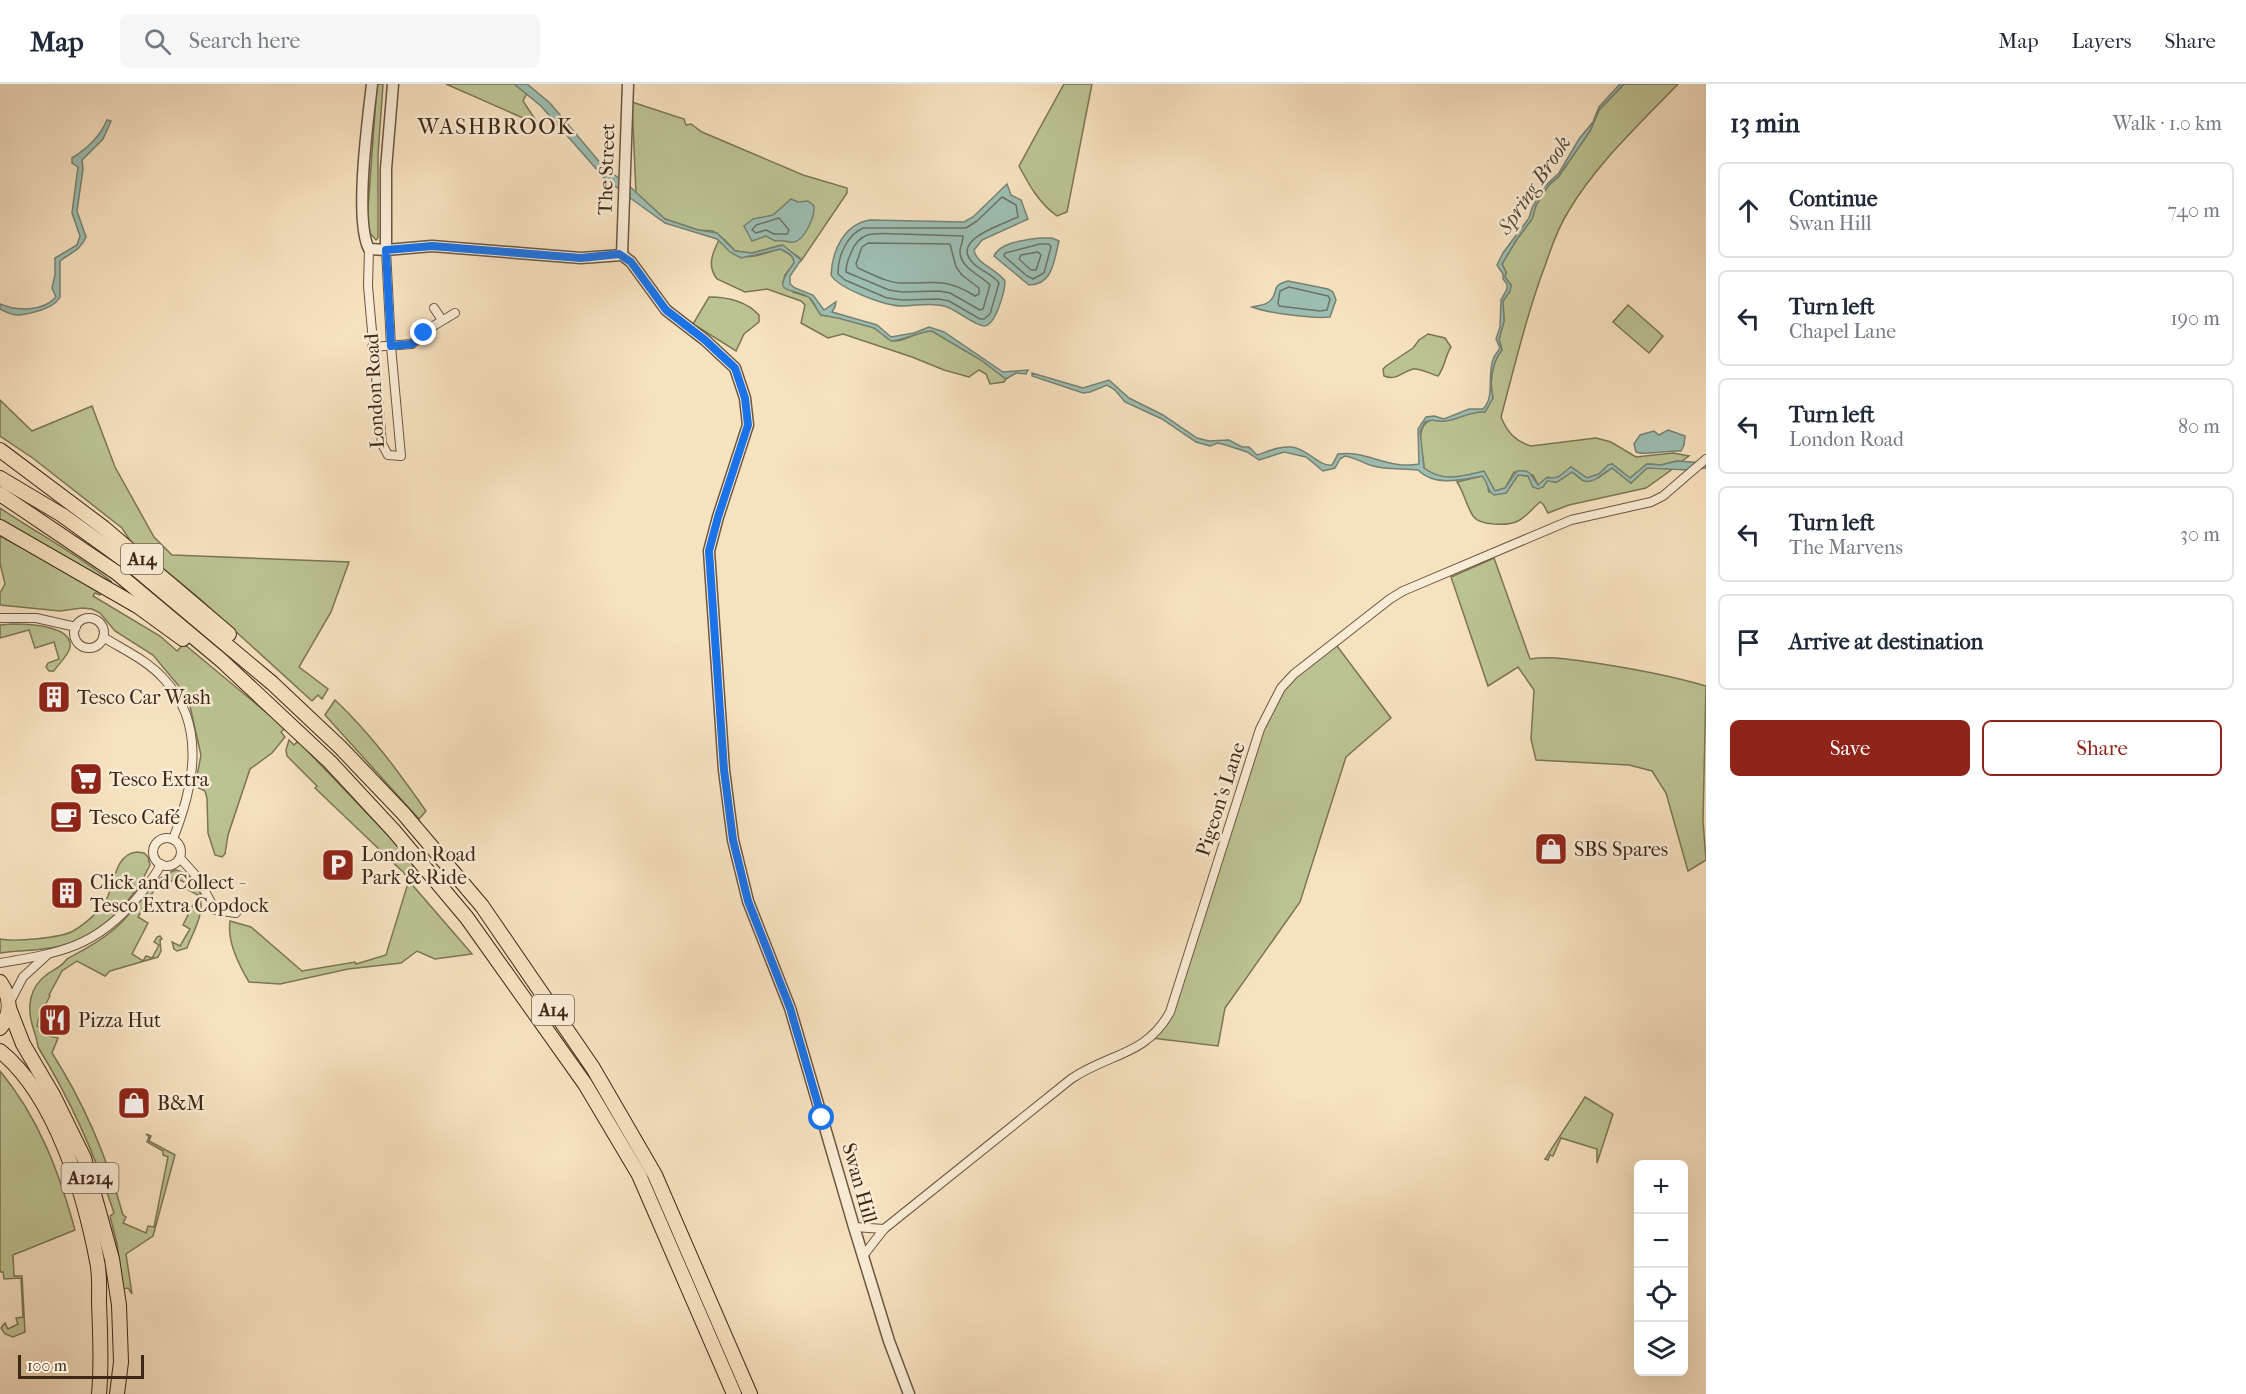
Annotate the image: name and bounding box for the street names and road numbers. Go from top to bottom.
street label: The Street [593,123,620,215]
street label: London Road [360,332,389,449]
road number: A14 [121,544,163,574]
street label: Pigeon's Lane [1191,739,1250,859]
road number: A14 [532,995,574,1025]
street label: Swan Hill [837,1140,882,1226]
road number: A1214 [62,1163,118,1193]

